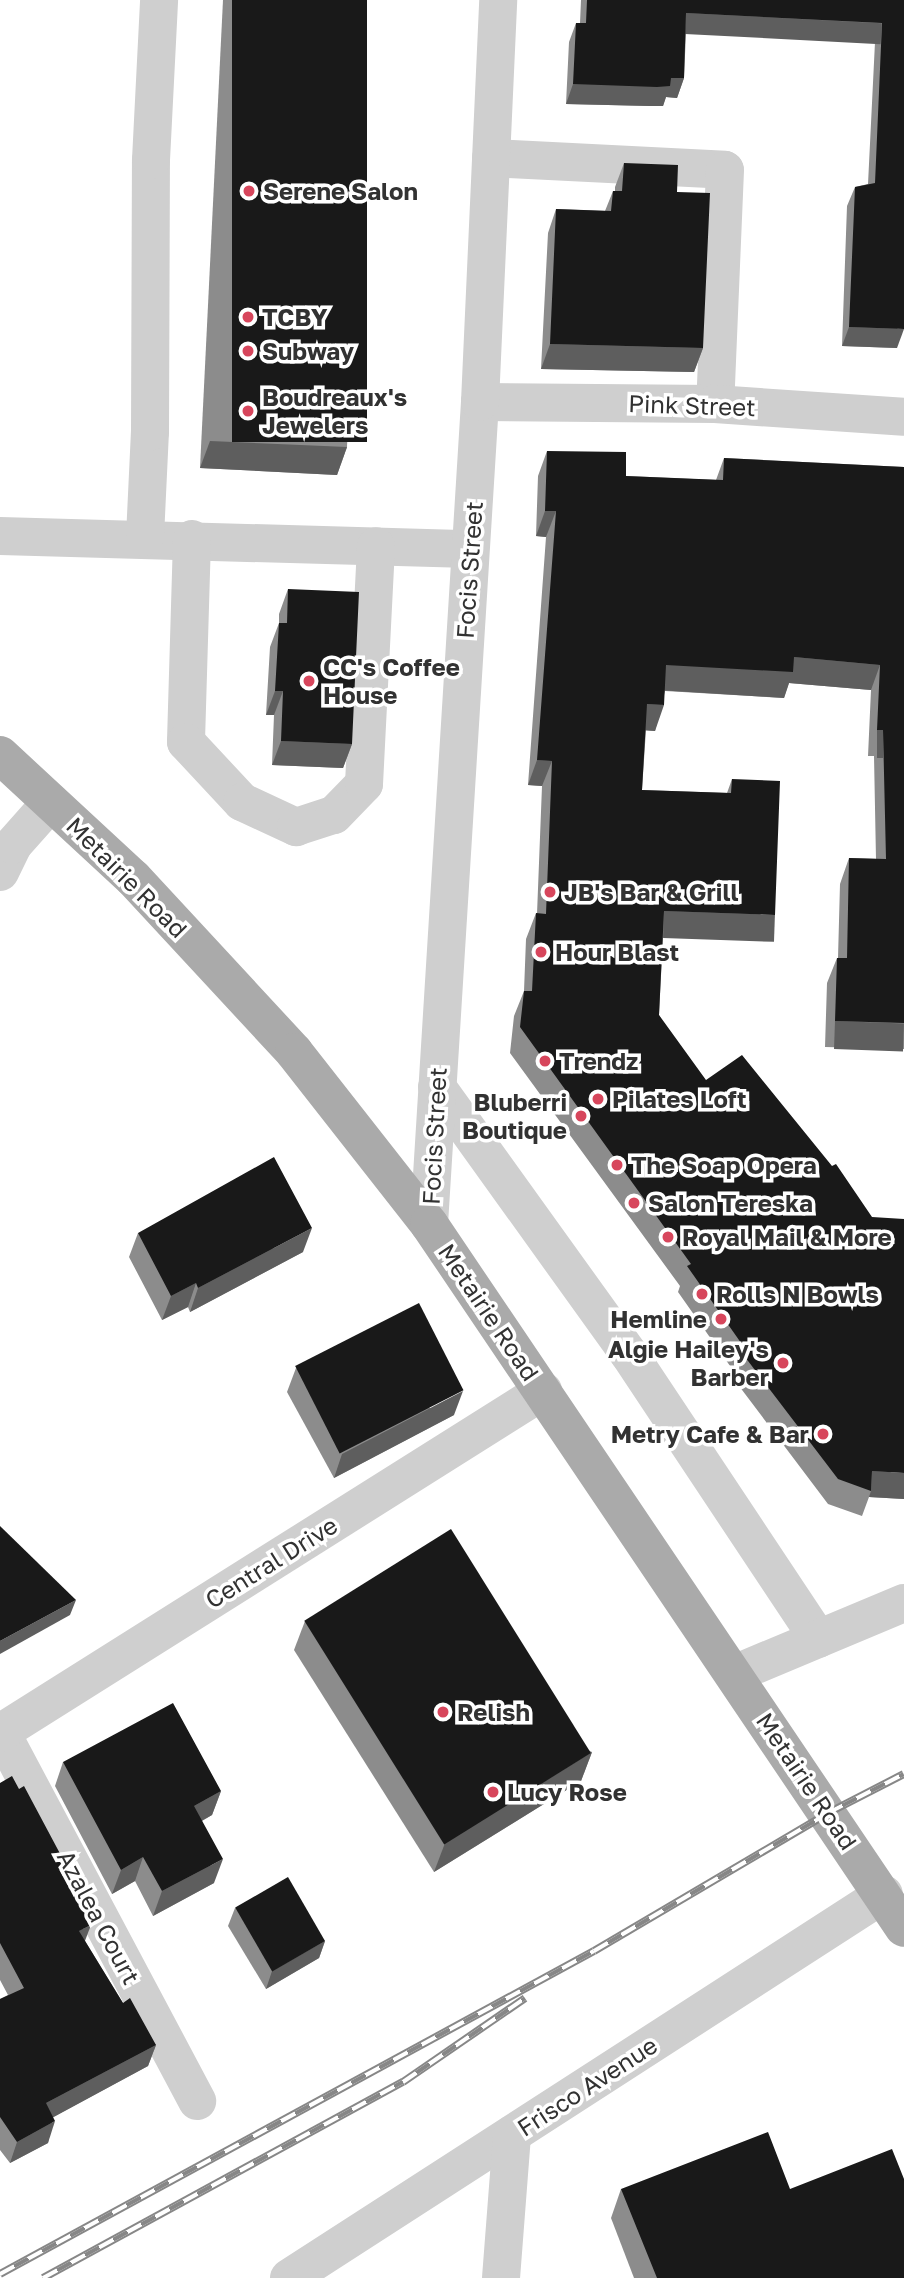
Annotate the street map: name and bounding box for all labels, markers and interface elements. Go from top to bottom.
place label: Serene Salon [263,177,418,205]
marker: Serene Salon [241,183,257,199]
place label: TCBY [262,303,328,331]
marker: TCBY [240,309,256,325]
place label: Subway [262,337,354,365]
marker: Subway [240,343,256,359]
place label: Boudreaux's Jewelers [262,383,407,439]
street label: Pink Street [628,388,756,422]
marker: Boudreaux's Jewelers [240,403,256,419]
street label: Focis Street [450,500,488,640]
place label: CC's Coffee House [323,653,460,709]
marker: CC's Coffee House [301,673,317,689]
street label: Metairie Road [61,811,193,943]
place label: JB's Bar & Grill [564,878,738,906]
marker: JB's Bar & Grill [542,884,558,900]
place label: Hour Blast [555,938,679,966]
marker: Hour Blast [533,944,549,960]
place label: Trendz [559,1047,638,1075]
marker: Trendz [537,1053,553,1069]
street label: Focis Street [416,1066,452,1206]
place label: Pilates Loft [612,1085,747,1113]
place label: Bluberri Boutique [462,1088,567,1144]
marker: Pilates Loft [590,1091,606,1107]
marker: Bluberri Boutique [573,1108,589,1124]
place label: The Soap Opera [631,1151,817,1179]
marker: The Soap Opera [609,1157,625,1173]
place label: Salon Tereska [648,1189,813,1217]
marker: Salon Tereska [626,1195,642,1211]
place label: Royal Mail & More [682,1223,892,1251]
marker: Royal Mail & More [660,1229,676,1245]
street label: Metairie Road [433,1238,545,1386]
place label: Rolls N Bowls [716,1280,879,1308]
marker: Rolls N Bowls [694,1286,710,1302]
place label: Hemline [610,1305,707,1333]
marker: Hemline [713,1311,729,1327]
place label: Algie Hailey's Barber [608,1335,769,1391]
marker: Algie Hailey's Barber [775,1355,791,1371]
place label: Metry Cafe & Bar [611,1420,809,1448]
marker: Metry Cafe & Bar [815,1426,831,1442]
street label: Central Drive [200,1510,342,1614]
place label: Relish [457,1698,530,1726]
marker: Relish [435,1704,451,1720]
street label: Metairie Road [751,1707,863,1855]
place label: Lucy Rose [507,1778,627,1806]
marker: Lucy Rose [485,1784,501,1800]
street label: Azalea Court [52,1845,146,1989]
street label: Frisco Avenue [512,2030,662,2142]

